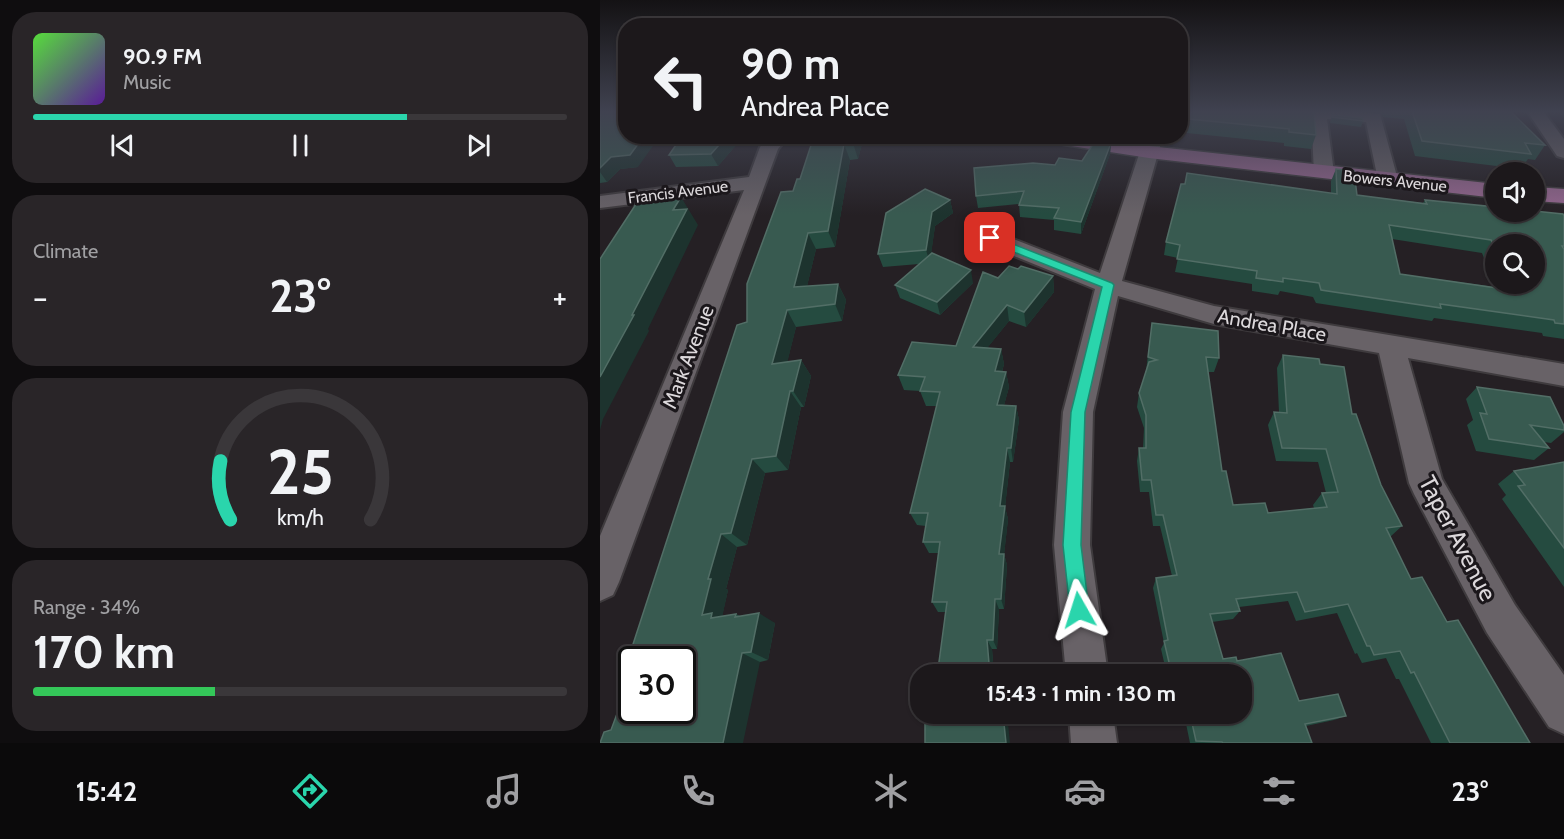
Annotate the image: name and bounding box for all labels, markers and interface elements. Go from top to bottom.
text: 90 m [741,38,840,90]
icon: left [642,42,720,120]
text: 90.9 FM [123,43,202,70]
text: Music [123,70,171,94]
text: Andrea Place [741,90,889,123]
icon: previous [106,129,139,162]
icon: pause [284,129,317,162]
icon: next [462,129,495,162]
map controls [1485,162,1545,294]
button: sound [1485,162,1545,222]
street label: Bowers Avenue [1342,166,1448,196]
street label: Francis Avenue [627,176,729,208]
pin [964,212,1015,263]
icon: arrive [973,221,1006,254]
button: search [1485,234,1545,294]
text: Climate [33,239,98,263]
text: 23° [269,269,331,323]
text: − [33,277,48,317]
text: + [552,277,567,317]
street label: Mark Avenue [657,302,719,412]
street label: Andrea Place [1216,304,1328,346]
text: 25 [267,434,333,510]
street label: Taper Avenue [1413,470,1503,606]
text: km/h [277,504,323,530]
position arrow [1047,578,1111,642]
text: Range · 34% [33,595,140,619]
text: 170 km [33,625,175,679]
speed limit sign: 30 [618,646,696,724]
text: 15:43 · 1 min · 130 m [986,680,1176,707]
icon: directions [289,770,331,812]
icon: music [483,770,525,812]
icon: phone [677,770,719,812]
icon: climate [870,770,912,812]
icon: car [1064,770,1106,812]
icon: filters [1258,770,1300,812]
text: 15:42 [76,775,137,808]
text: 23° [1451,775,1488,808]

